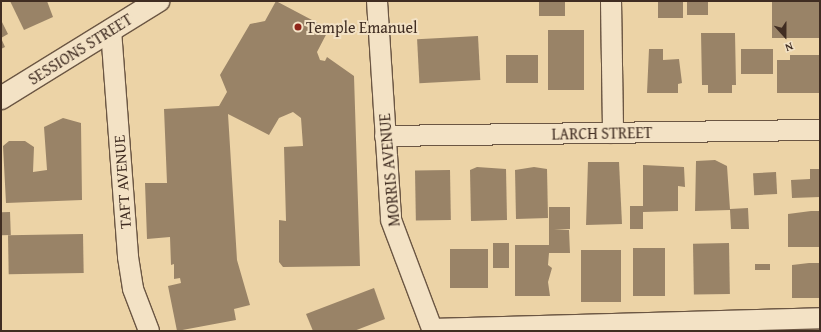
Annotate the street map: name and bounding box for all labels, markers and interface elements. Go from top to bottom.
street label: SESSIONS STREET [24,9,136,89]
north arrow [765,16,805,56]
place label: Temple Emanuel [306,17,417,37]
marker: Temple Emanuel [293,22,303,32]
text: N [783,38,796,56]
street label: MORRIS AVENUE [374,113,404,227]
street label: LARCH STREET [551,123,653,143]
street label: TAFT AVENUE [109,134,135,230]

